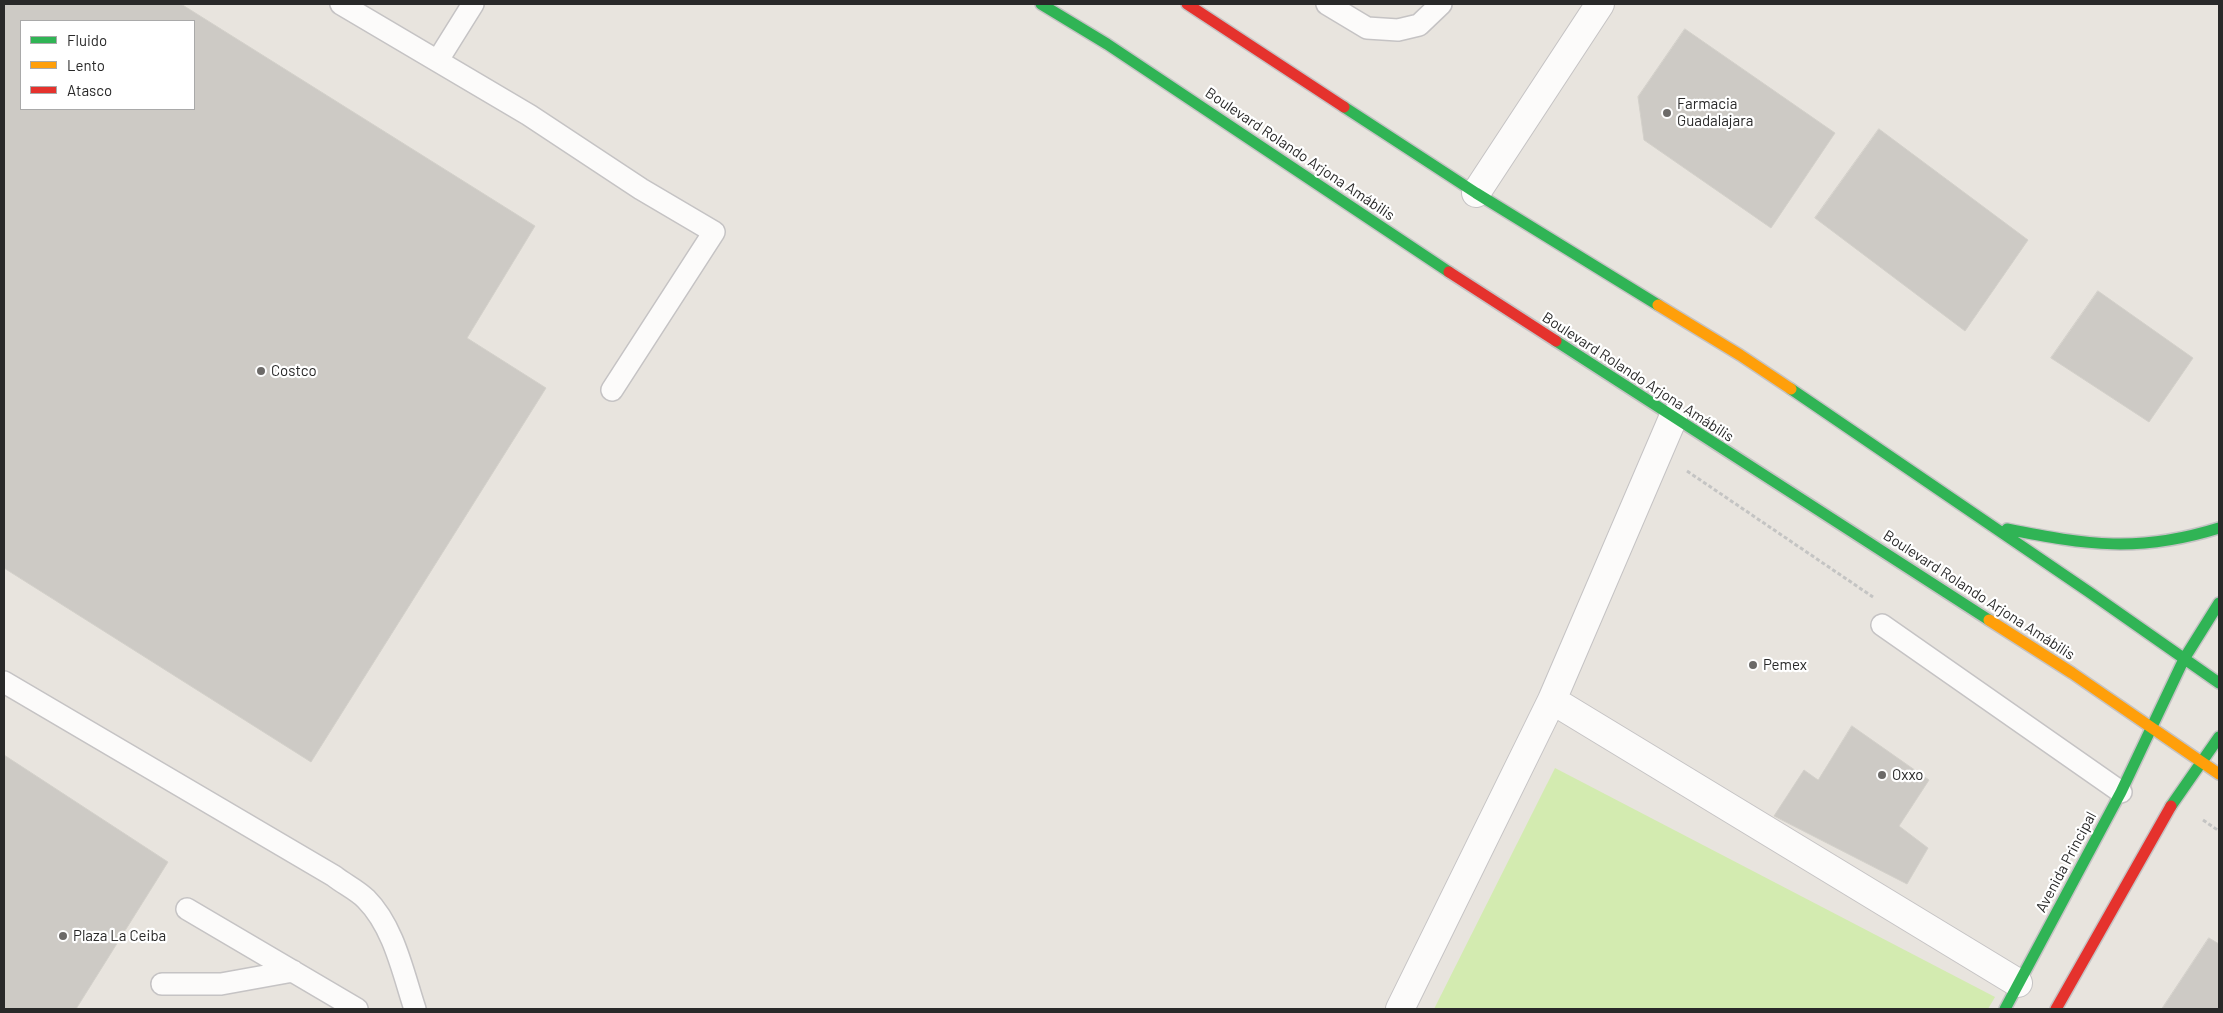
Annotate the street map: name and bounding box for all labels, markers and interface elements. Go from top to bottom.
legend [20,20,195,110]
text: Fluido [67,31,107,49]
text: Lento [67,56,105,74]
text: Atasco [67,81,112,99]
street label: Boulevard Rolando Arjona Amábilis [1202,84,1398,224]
place label: Farmacia Guadalajara [1677,95,1753,130]
marker: Farmacia Guadalajara [1661,107,1673,119]
street label: Boulevard Rolando Arjona Amábilis [1539,308,1737,446]
place label: Costco [271,362,317,380]
marker: Costco [255,365,267,377]
street label: Boulevard Rolando Arjona Amábilis [1880,526,2078,664]
place label: Pemex [1763,656,1807,674]
marker: Pemex [1747,659,1759,671]
place label: Oxxo [1892,766,1923,784]
marker: Oxxo [1876,769,1888,781]
street label: Avenida Principal [2032,809,2100,915]
place label: Plaza La Ceiba [73,927,166,945]
marker: Plaza La Ceiba [57,930,69,942]

